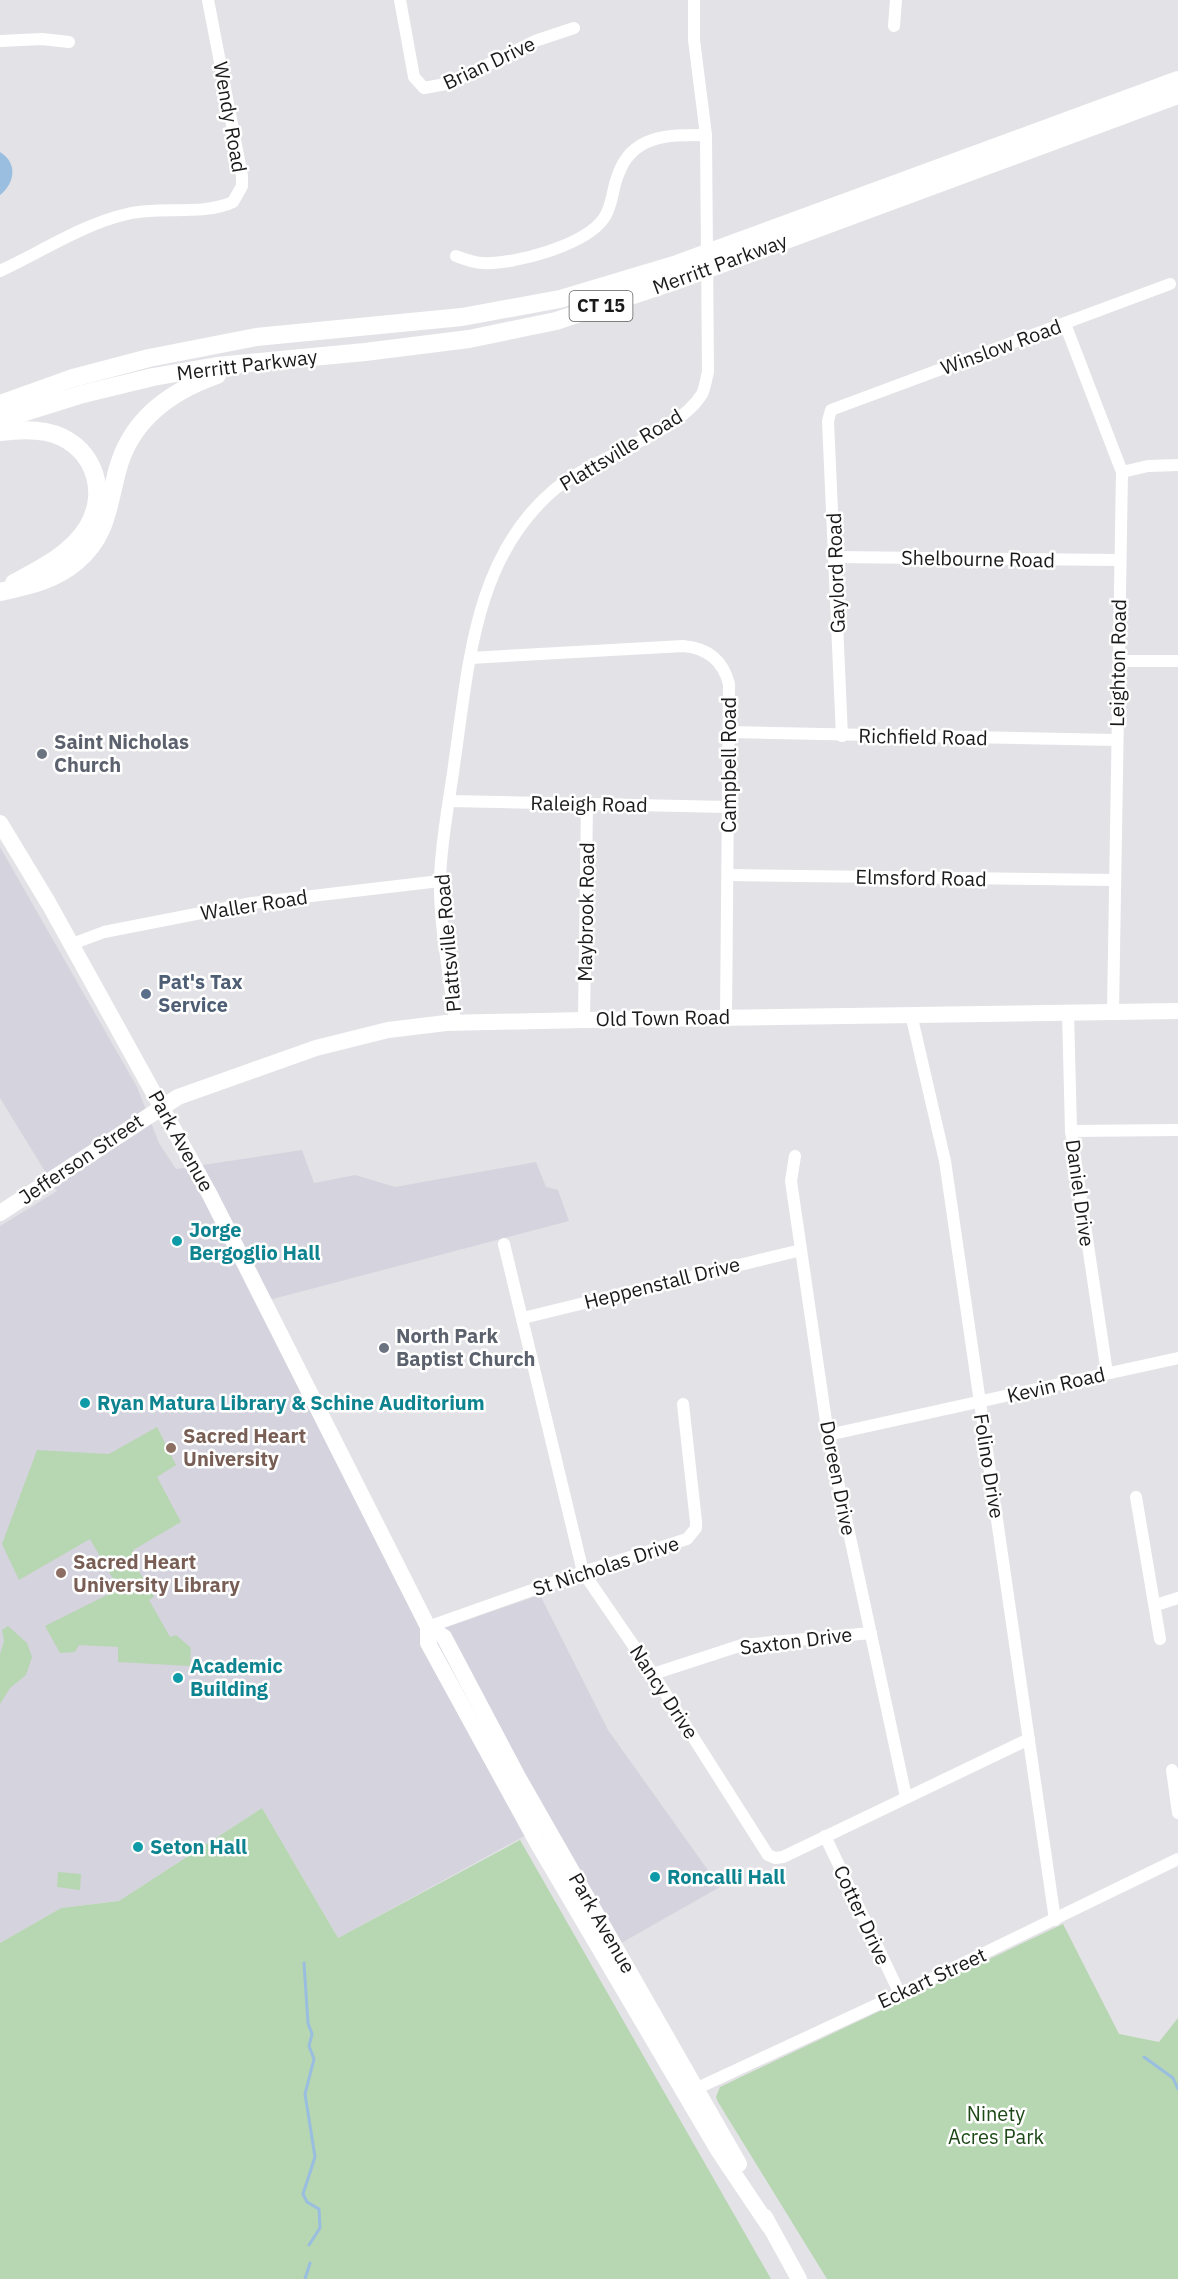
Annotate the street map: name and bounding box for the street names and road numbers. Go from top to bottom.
street label: Brian Drive [438,29,539,96]
street label: Wendy Road [207,59,254,174]
street label: Merritt Parkway [649,227,791,300]
road number: CT 15 [570,291,632,321]
street label: Winslow Road [937,312,1065,381]
street label: Merritt Parkway [175,342,319,387]
street label: Plattsville Road [554,402,687,497]
street label: Gaylord Road [820,512,851,634]
street label: Shelbourne Road [901,544,1055,573]
street label: Leighton Road [1103,599,1132,727]
street label: Campbell Road [715,697,742,833]
street label: Richfield Road [858,722,988,751]
street label: Raleigh Road [530,789,648,818]
street label: Maybrook Road [571,842,600,982]
street label: Elmsford Road [855,863,987,892]
street label: Plattsville Road [428,873,467,1013]
street label: Waller Road [198,883,309,926]
street label: Old Town Road [595,1003,731,1032]
street label: Park Avenue [142,1085,220,1196]
street label: Jefferson Street [13,1107,148,1210]
street label: Daniel Drive [1060,1138,1101,1248]
street label: Heppenstall Drive [581,1250,743,1315]
street label: Kevin Road [1004,1360,1108,1409]
street label: Folino Drive [968,1411,1011,1520]
street label: Doreen Drive [814,1418,863,1538]
street label: St Nicholas Drive [529,1529,682,1602]
street label: Saxton Drive [738,1620,854,1661]
street label: Nancy Drive [624,1639,705,1744]
street label: Cotter Drive [828,1861,897,1969]
street label: Park Avenue [563,1868,642,1978]
street label: Eckart Street [873,1941,990,2014]

